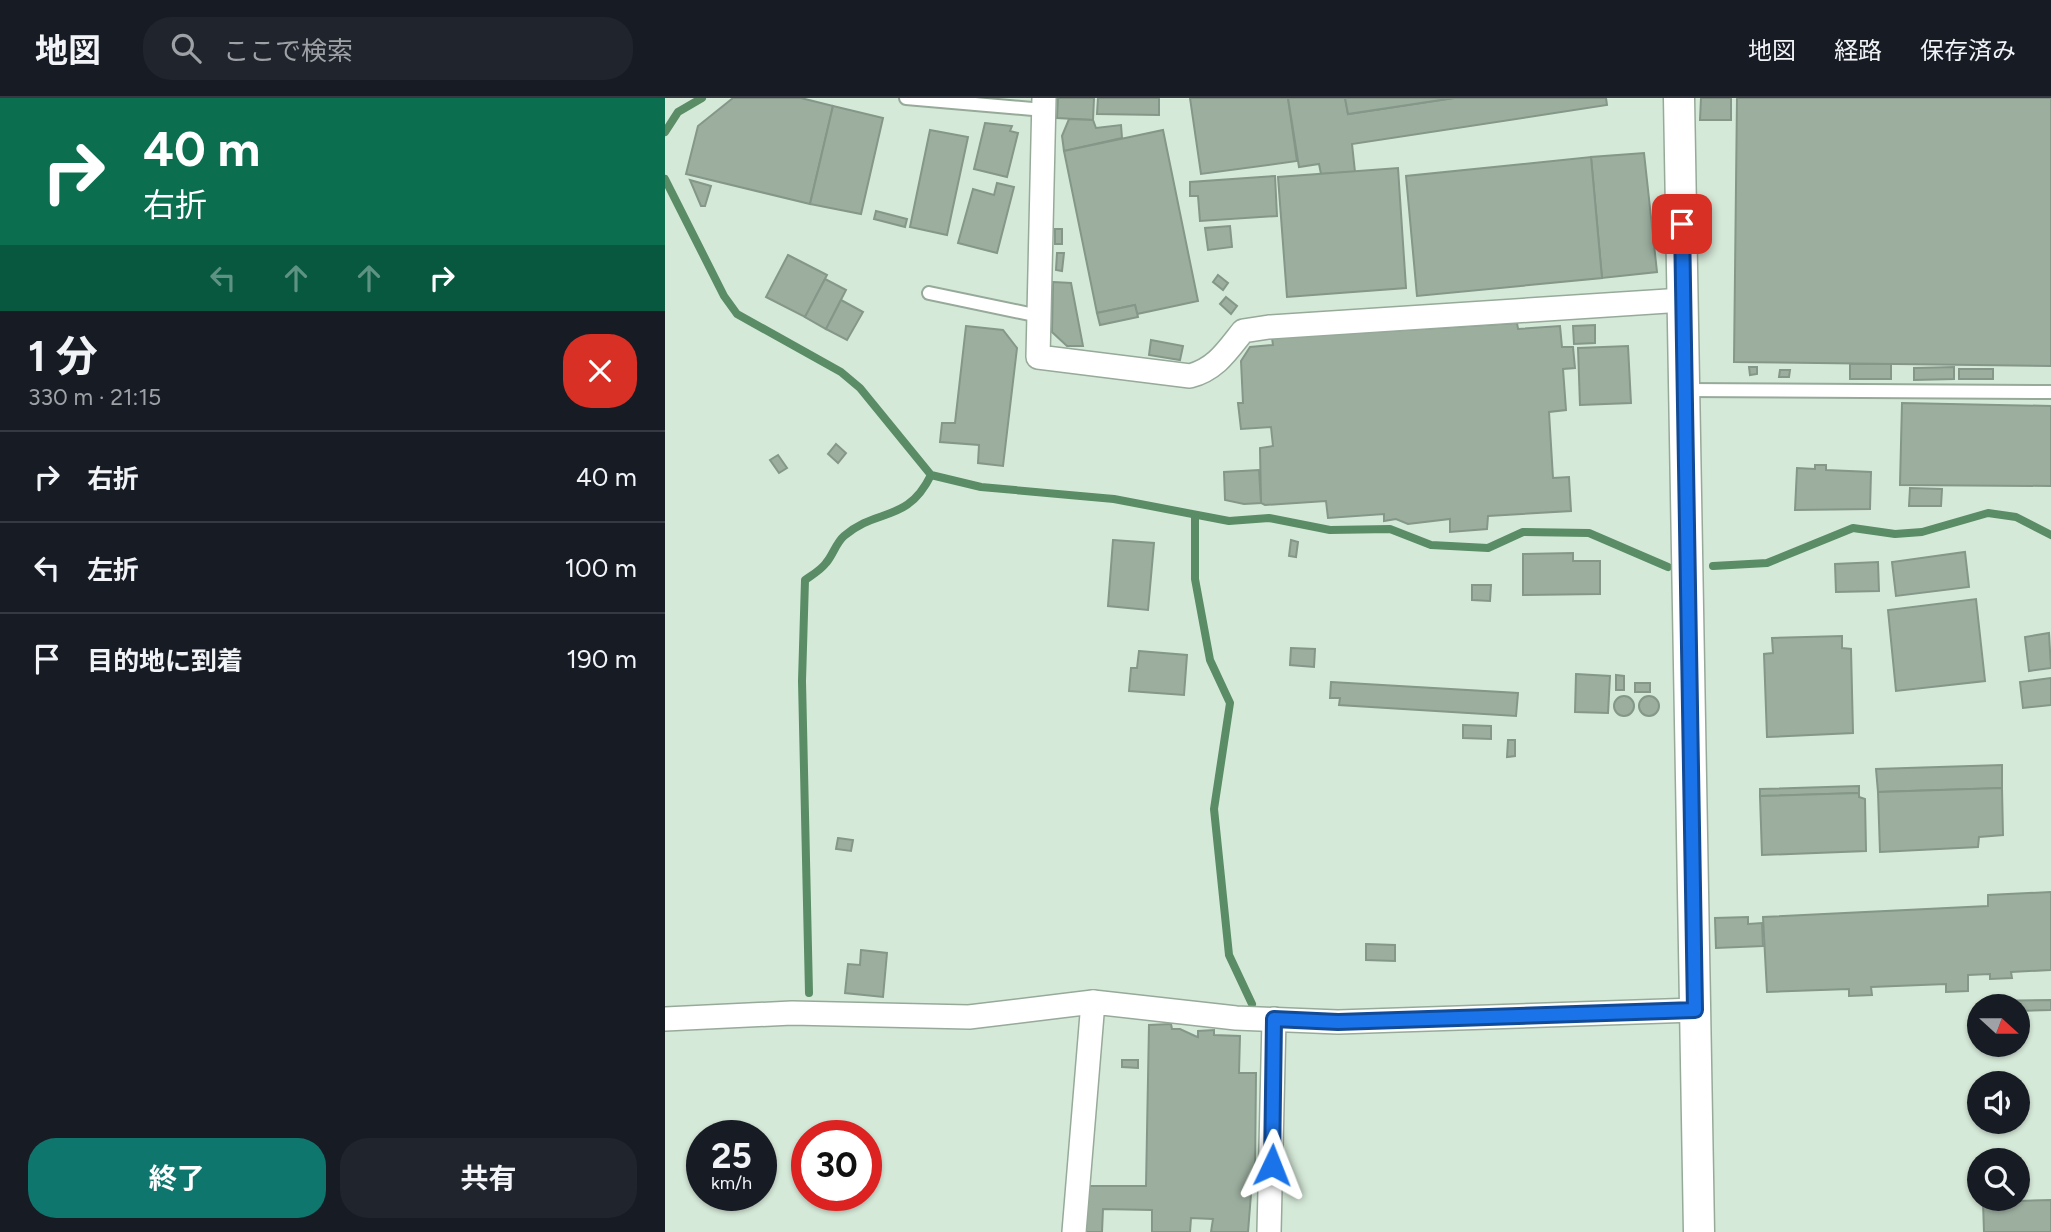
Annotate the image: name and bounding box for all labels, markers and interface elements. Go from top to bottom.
search box [143,17,633,80]
icon: search [167,29,205,67]
text: 地図 [35,31,101,70]
text: ここで検索 [223,35,353,67]
text: 地図 [1748,36,1796,65]
text: 経路 [1834,36,1882,65]
text: 保存済み [1920,36,2016,65]
text: 40 m [143,119,260,178]
icon: right [28,126,119,217]
text: 右折 [143,186,207,224]
pin [1652,194,1712,254]
icon: arrive [1663,205,1701,243]
icon: left [204,259,242,297]
icon: ahead [277,259,315,297]
icon: ahead [350,259,388,297]
icon: right [423,259,461,297]
text: 1 分 [28,331,98,382]
button: close [563,334,637,408]
text: 330 m · 21:15 [28,383,161,411]
icon: right [28,458,66,496]
text: 40 m [576,461,637,493]
text: 右折 [87,463,139,495]
icon: left [28,549,66,587]
text: 100 m [564,552,637,584]
text: 左折 [87,554,139,586]
icon: arrive [28,640,66,678]
text: 190 m [566,643,637,675]
text: 目的地に到着 [87,645,243,677]
north arrow [1967,994,2030,1057]
map controls [1967,994,2030,1211]
button: sound [1967,1071,2030,1134]
speed limit sign: 30 [791,1120,882,1211]
position arrow [1235,1128,1309,1202]
text: 25 [711,1135,752,1177]
button: 終了 [28,1138,326,1218]
button: 共有 [340,1138,637,1218]
button: search [1967,1148,2030,1211]
text: km/h [711,1172,752,1194]

